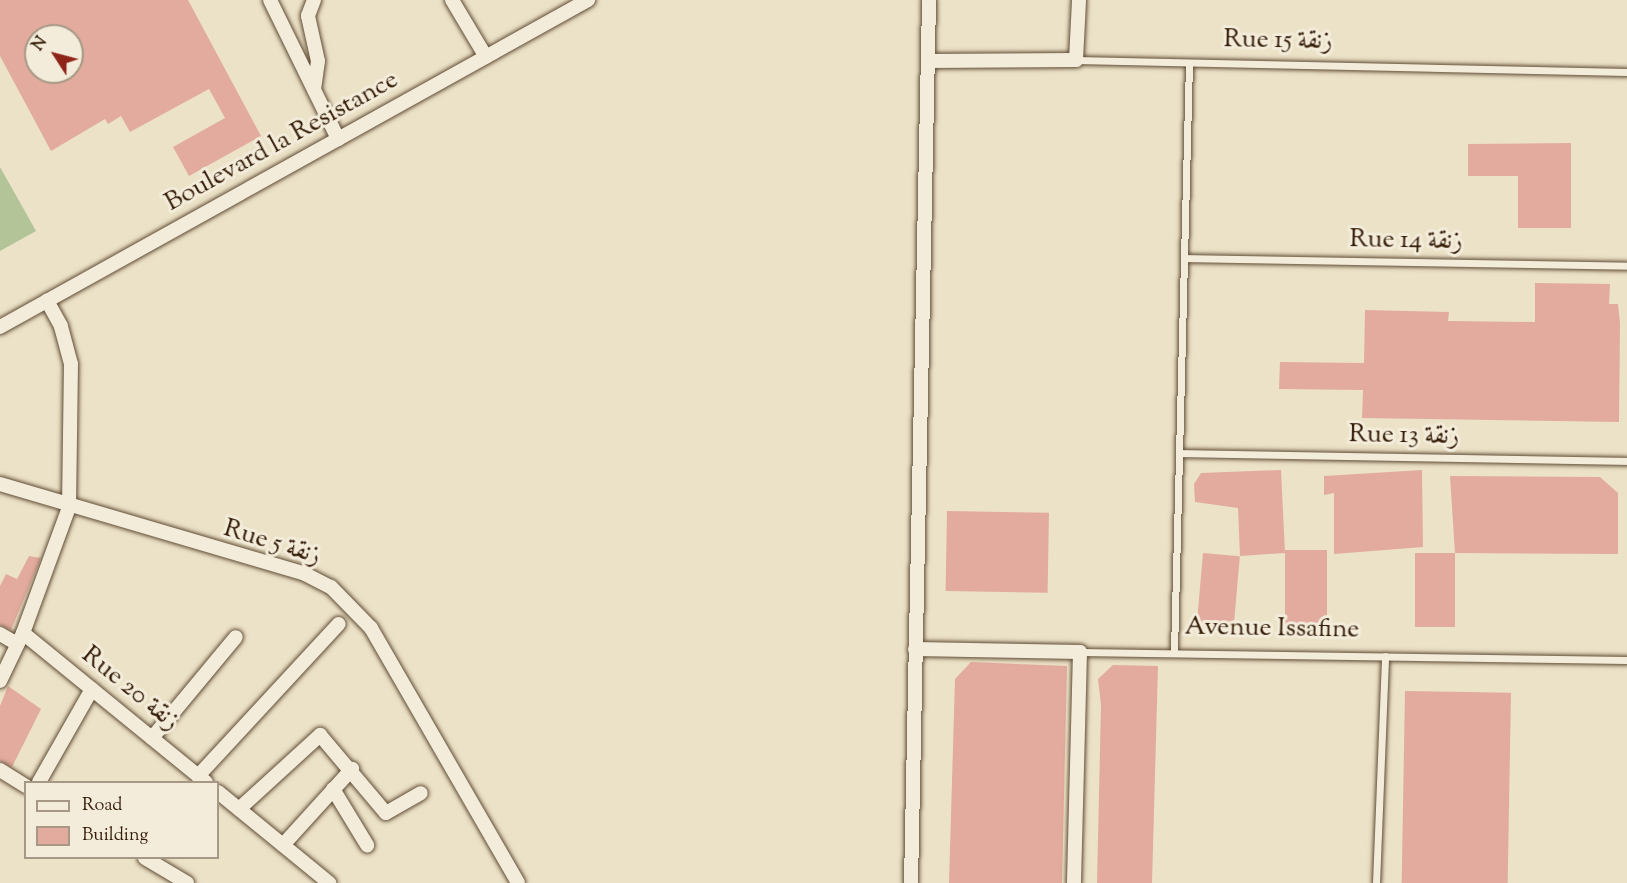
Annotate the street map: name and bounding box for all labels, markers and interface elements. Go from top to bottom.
north arrow [24,24,84,84]
street label: Rue 15 زنقة [1223,24,1333,58]
text: N [28,32,54,56]
street label: Boulevard la Resistance [160,65,404,219]
street label: Rue 14 زنقة [1349,224,1463,258]
street label: Rue 13 زنقة [1349,419,1459,453]
street label: Rue 5 زنقة [220,513,324,573]
street label: Avenue Issafine [1184,612,1360,646]
street label: Rue 20 زنقة [75,640,185,738]
legend [24,781,219,859]
text: Road [82,793,122,819]
text: Building [82,823,148,849]

